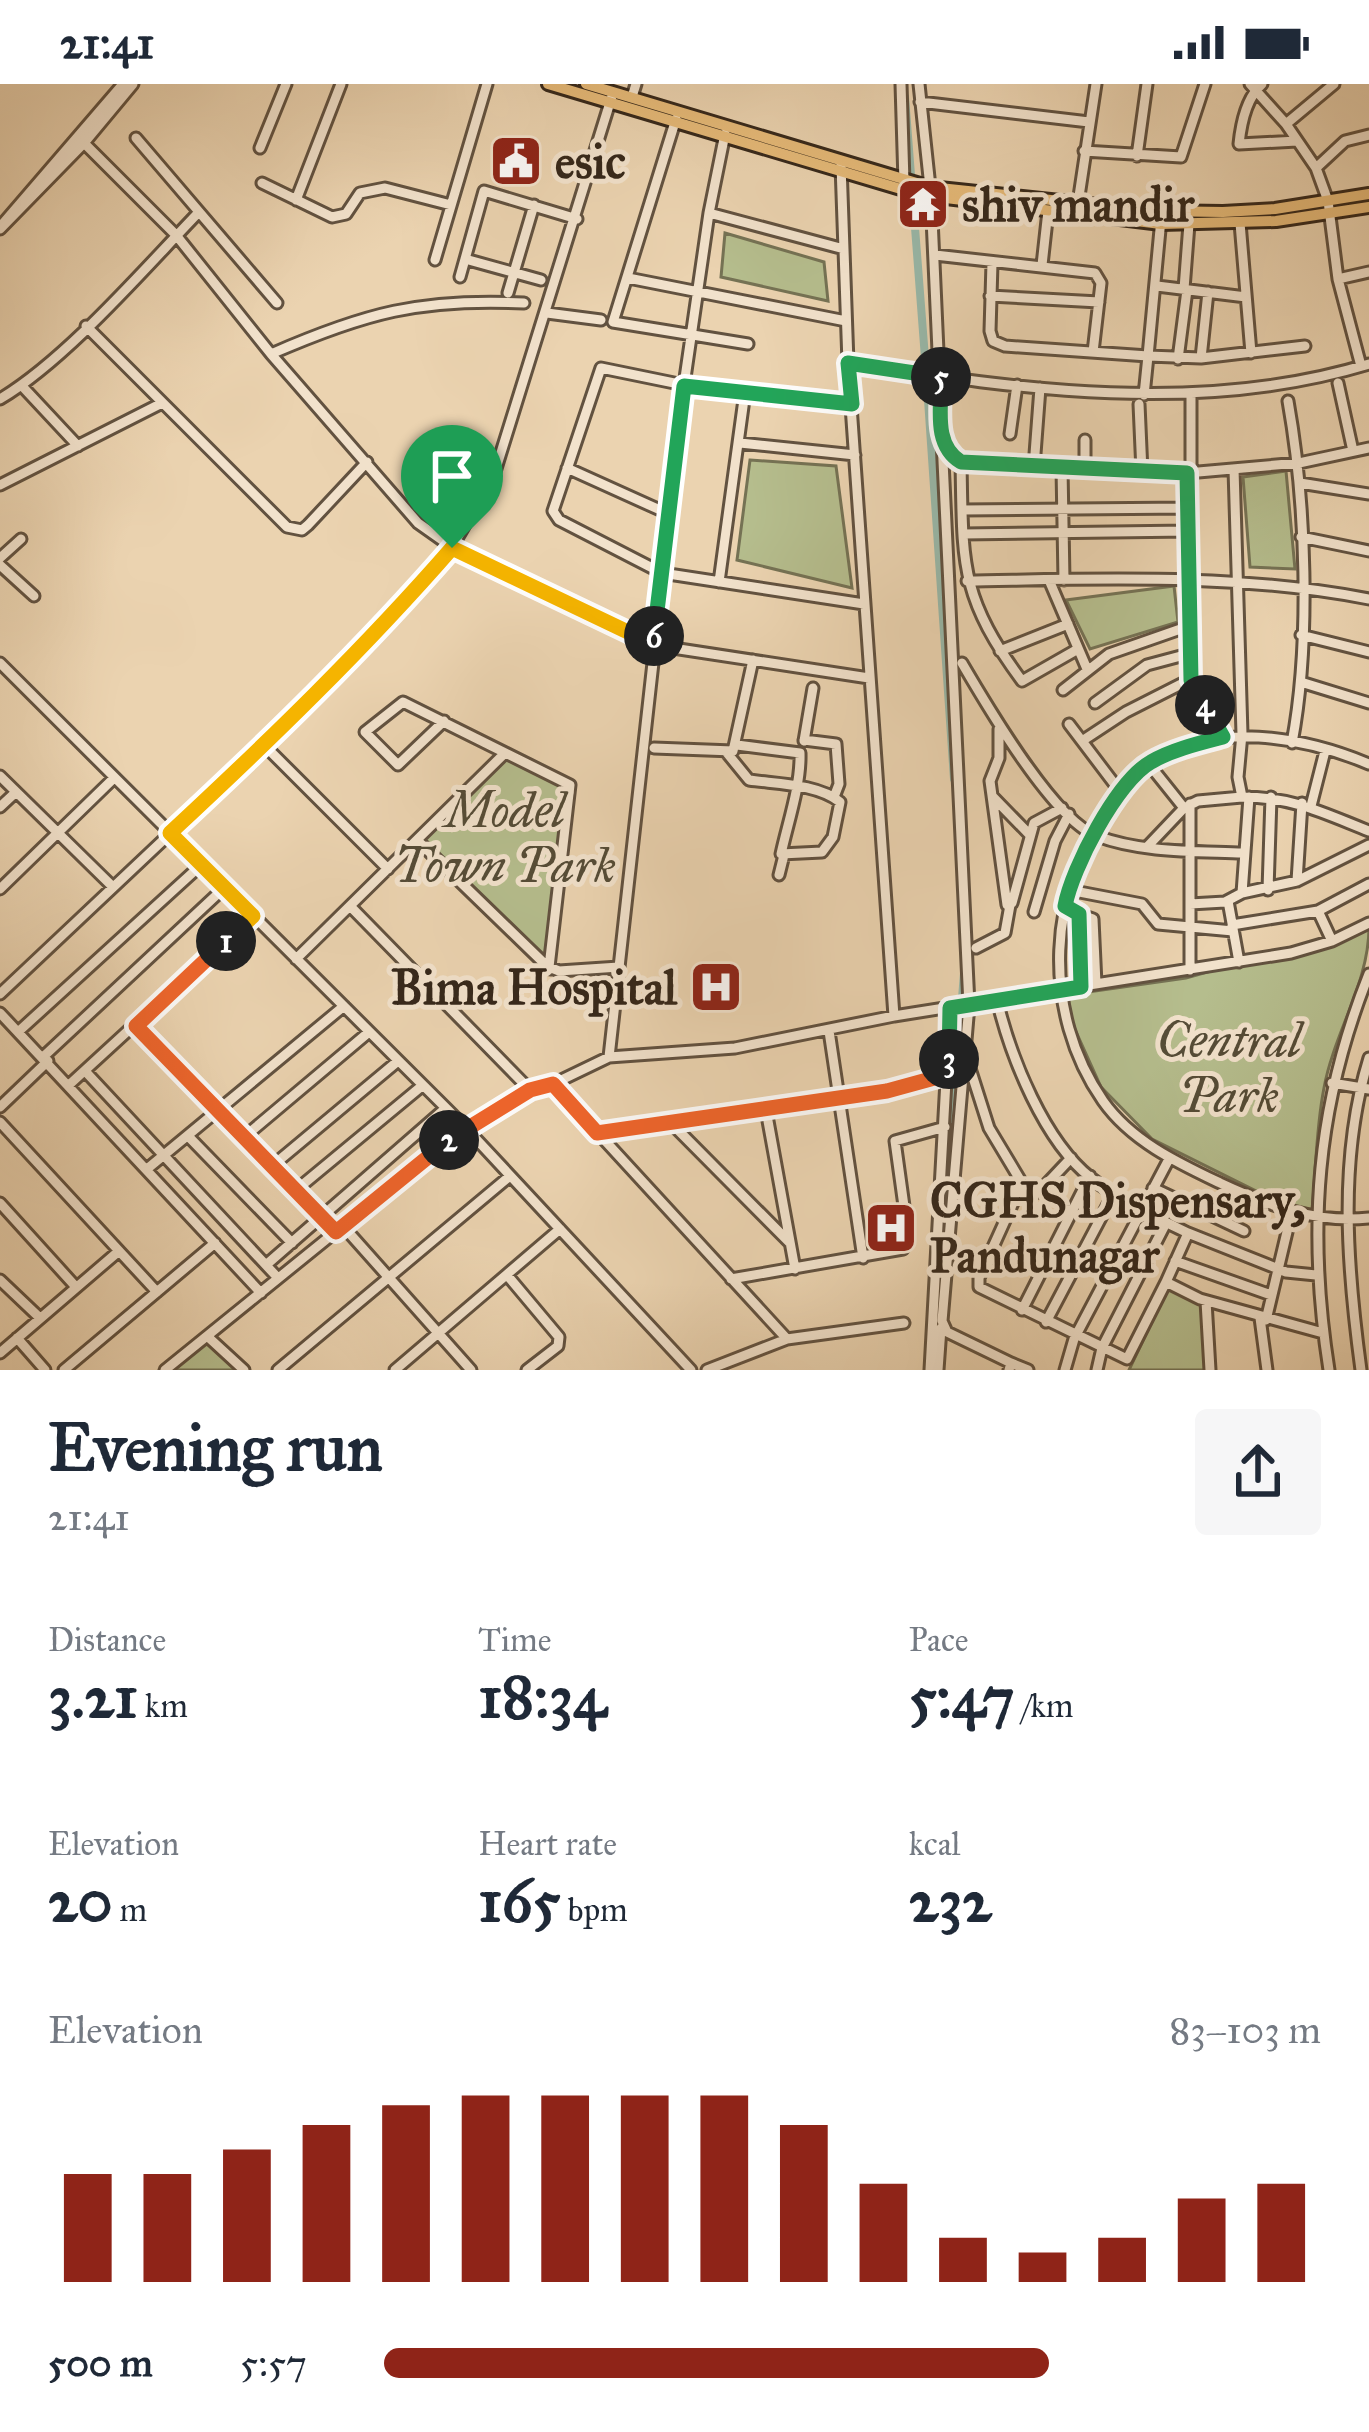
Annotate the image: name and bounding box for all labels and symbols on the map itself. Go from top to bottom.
place label: esic [555,132,626,191]
public building icon: esic [488,133,544,189]
place label: shiv mandir [962,175,1195,234]
temple icon: shiv mandir [895,176,951,232]
pin: 5 [911,347,971,407]
pin [401,425,503,548]
pin: 6 [624,606,684,666]
pin: 4 [1175,675,1235,735]
park label: Model Town Park [394,781,616,895]
pin: 1 [196,911,256,971]
place label: Bima Hospital [391,958,678,1017]
hospital icon: Bima Hospital [688,959,744,1015]
park label: Central Park [1157,1011,1305,1125]
pin: 3 [919,1029,979,1089]
pin: 2 [419,1110,479,1170]
place label: CGHS Dispensary, Pandunagar [930,1171,1305,1285]
hospital icon: CGHS Dispensary, Pandunagar [863,1200,919,1256]

